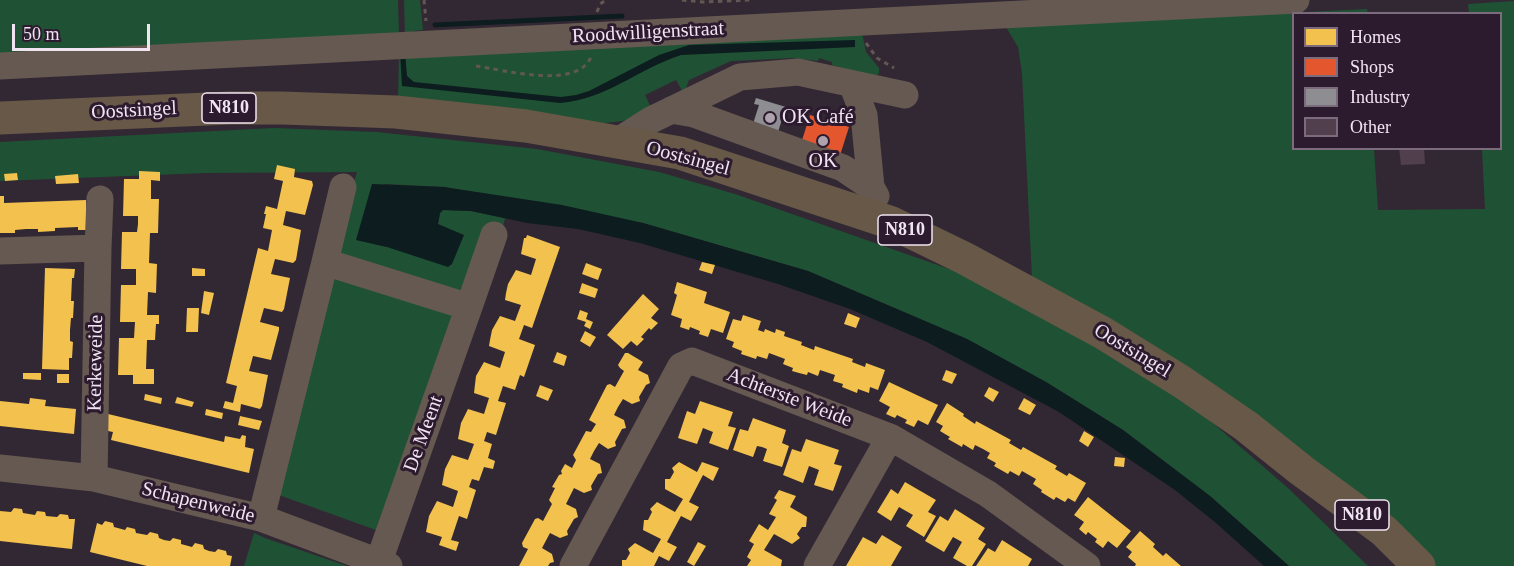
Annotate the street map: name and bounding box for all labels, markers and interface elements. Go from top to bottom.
scale bar [15,12,153,50]
legend [1292,12,1502,150]
street label: Roodwilligenstraat [571,17,725,49]
text: 50 m [23,24,60,44]
text: Homes [1350,27,1401,47]
text: Shops [1350,57,1394,77]
text: Industry [1350,87,1410,107]
road number: N810 [202,93,256,123]
street label: Oostsingel [91,97,177,125]
place label: OK Café [782,106,854,130]
marker: OK Café [763,111,777,125]
text: Other [1350,117,1391,137]
marker: OK [816,134,830,148]
street label: Oostsingel [644,136,732,182]
place label: OK [809,150,837,174]
road number: N810 [878,215,932,245]
street label: Kerkeweide [83,314,109,412]
street label: Oostsingel [1089,319,1175,383]
street label: Achterste Weide [723,363,855,433]
street label: De Meent [399,393,449,475]
street label: Schapenweide [139,477,257,529]
road number: N810 [1335,500,1389,530]

